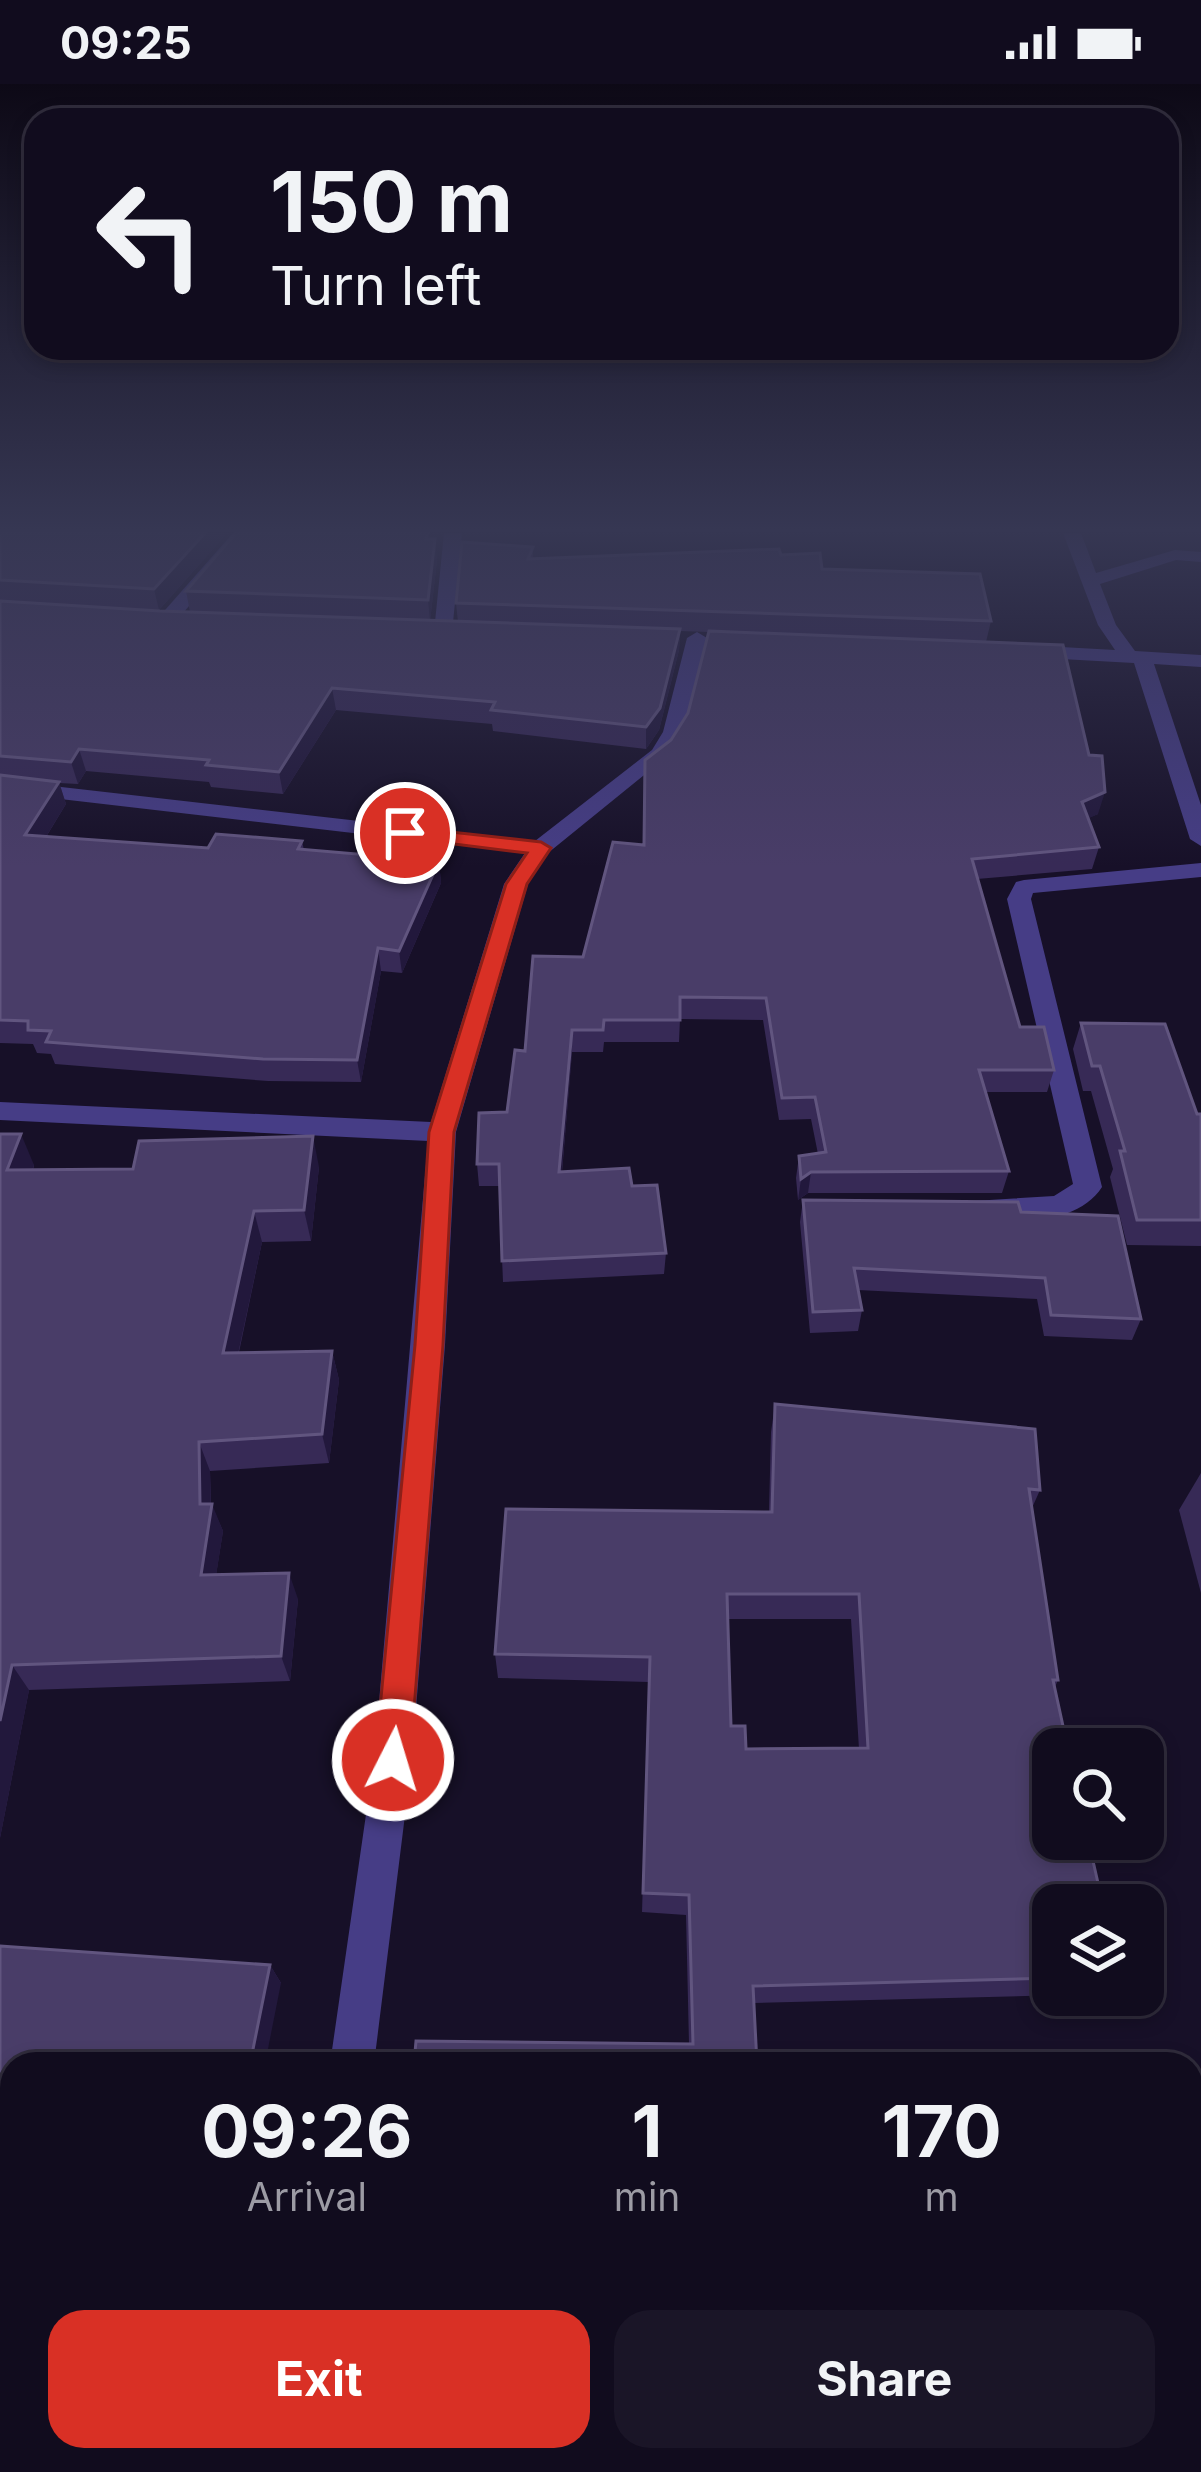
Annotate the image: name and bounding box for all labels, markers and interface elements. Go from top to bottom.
text: 09:25 [60,15,192,70]
text: 150 m [270,151,513,252]
icon: left [72,156,228,312]
text: Turn left [270,253,481,318]
pin [354,782,456,884]
icon: arrive [372,800,438,866]
position arrow [330,1697,456,1823]
map controls [1032,1728,1164,2016]
button: search [1032,1728,1164,1860]
button: layers [1032,1884,1164,2016]
text: 09:26 [201,2087,413,2174]
text: 1 [632,2087,663,2174]
text: 170 [882,2087,1002,2174]
text: Arrival [247,2173,367,2220]
text: min [614,2173,680,2220]
text: m [925,2173,959,2220]
button: Exit [48,2310,590,2448]
button: Share [614,2310,1155,2448]

